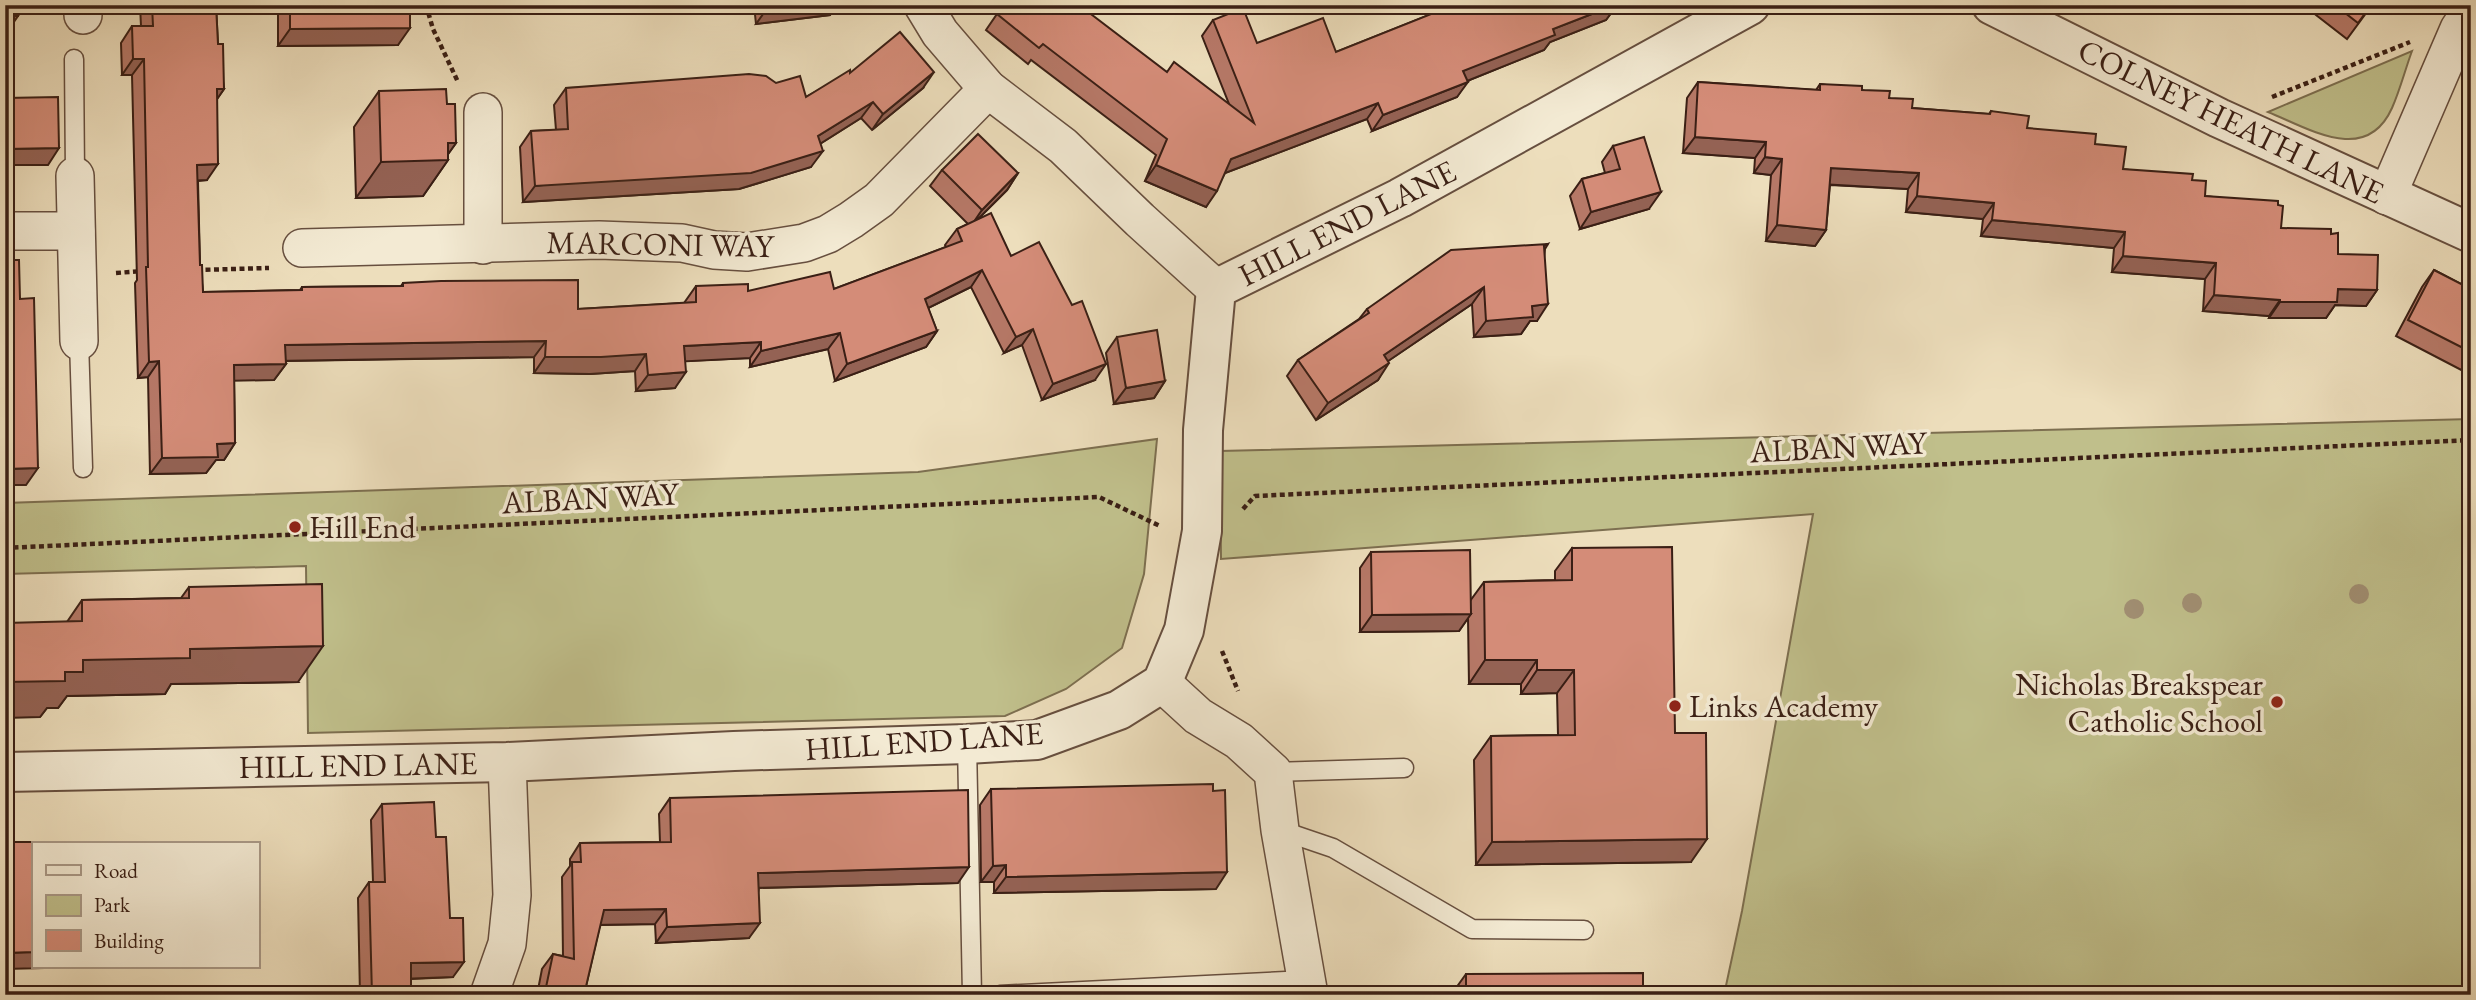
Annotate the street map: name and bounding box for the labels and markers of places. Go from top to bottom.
place label: Hill End [309,506,416,548]
marker: Hill End [287,519,303,535]
place label: Nicholas Breakspear Catholic School [2015,663,2263,742]
place label: Links Academy [1689,685,1879,727]
marker: Nicholas Breakspear Catholic School [2269,694,2285,710]
marker: Links Academy [1667,698,1683,714]

